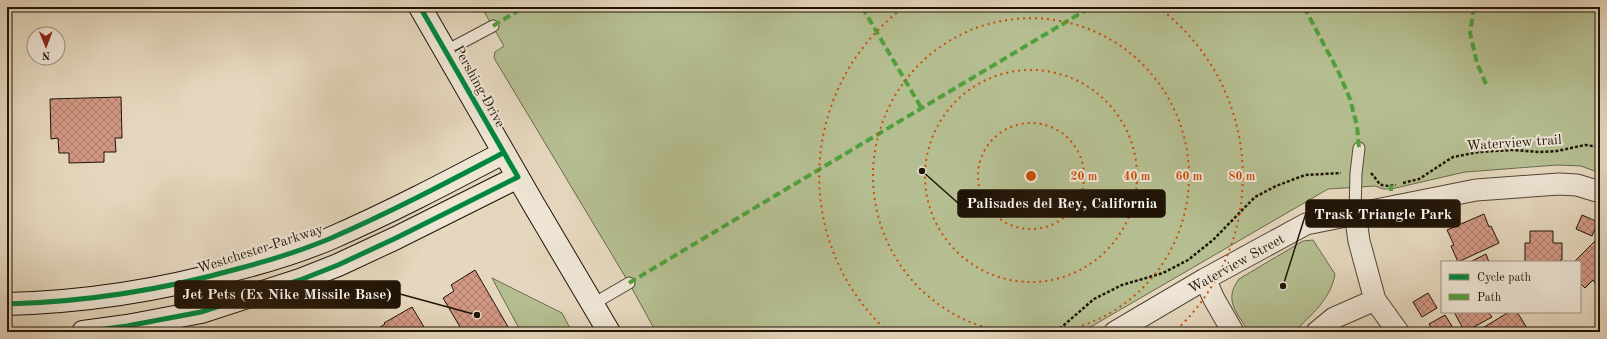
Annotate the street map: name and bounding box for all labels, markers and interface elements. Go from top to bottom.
north arrow [26,26,66,66]
street label: Pershing Drive [451,43,507,130]
text: N [41,49,50,60]
street label: Waterview trail [1466,133,1562,153]
centre of rings [1024,169,1038,183]
text: 20 m [1071,171,1098,183]
text: 40 m [1124,171,1151,183]
text: 60 m [1176,171,1203,183]
text: 80 m [1229,171,1256,183]
callout: Palisades del Rey, California [958,190,1165,217]
text: Palisades del Rey, California [967,197,1158,212]
callout: Trask Triangle Park [1306,200,1460,227]
text: Trask Triangle Park [1314,208,1453,223]
street label: Westchester Parkway [196,222,326,276]
street label: Waterview Street [1186,232,1287,296]
legend [1441,261,1581,313]
text: Cycle path [1477,272,1532,284]
callout: Jet Pets (Ex Nike Missile Base) [175,281,400,308]
text: Jet Pets (Ex Nike Missile Base) [182,288,392,303]
text: Path [1477,292,1502,304]

